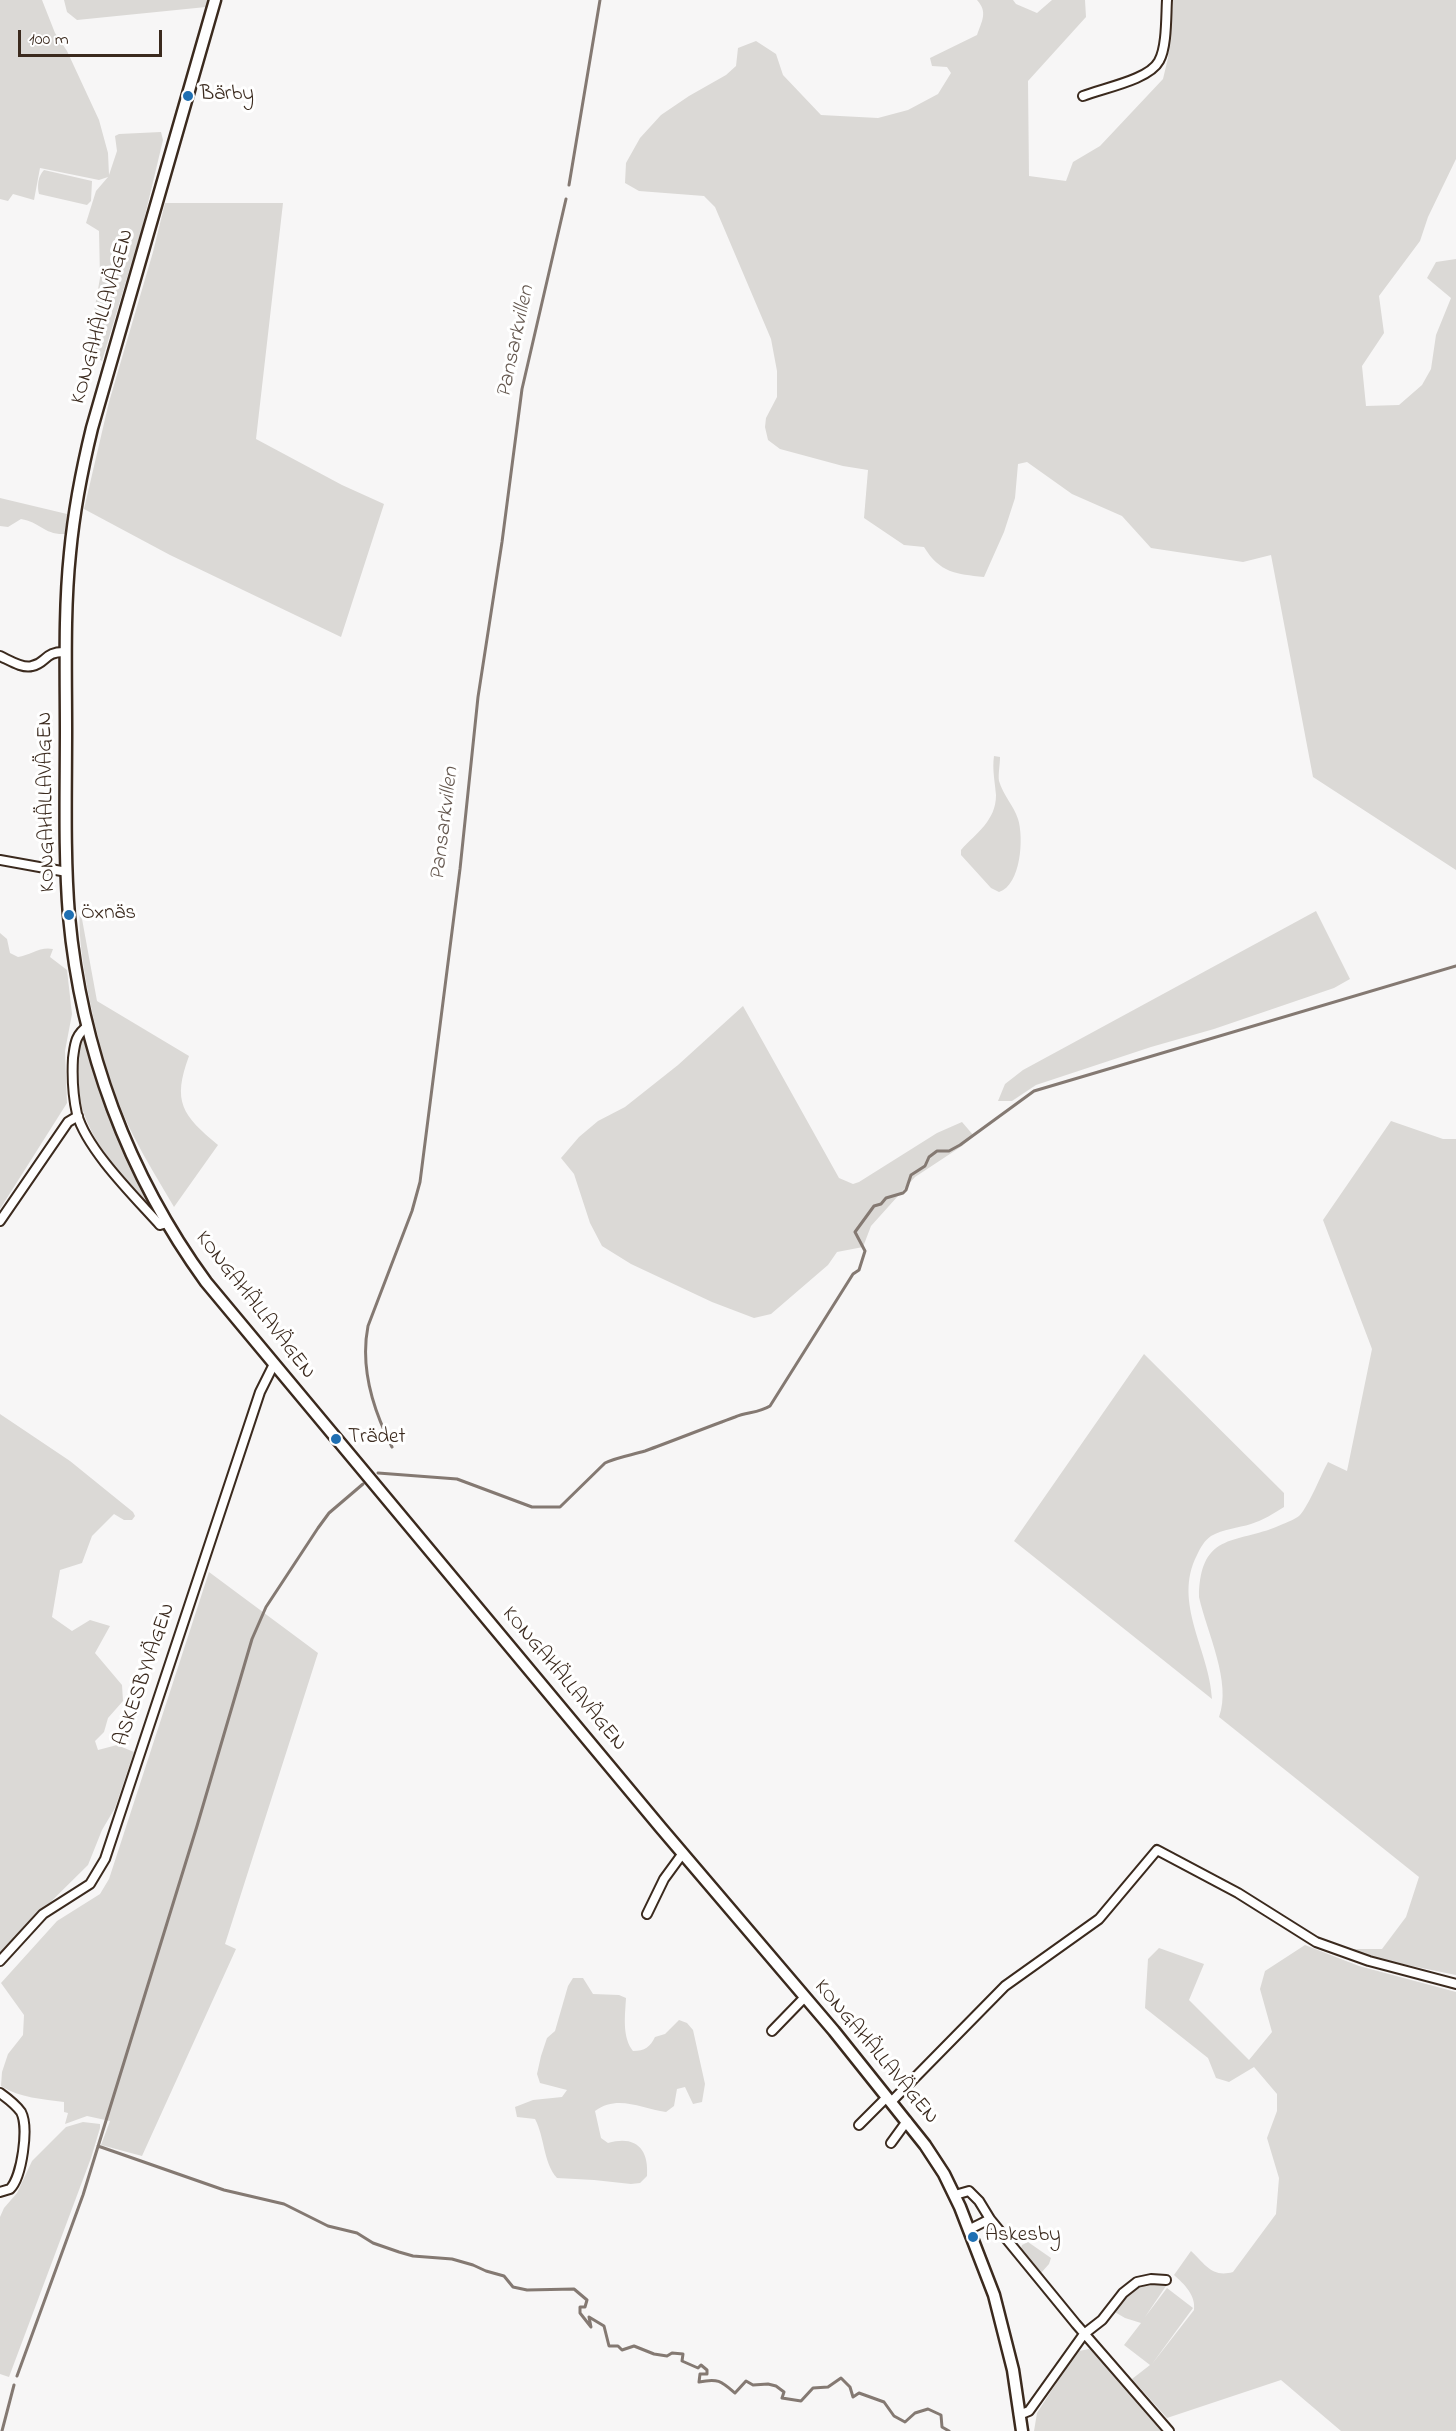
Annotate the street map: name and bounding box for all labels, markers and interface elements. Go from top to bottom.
scale bar [21,18,165,56]
text: 100 m [29,27,69,53]
place label: Bärby [200,83,254,109]
marker: Bärby [181,89,195,103]
street label: KONGAHÄLLAVÄGEN [67,227,141,407]
water label: Pansarkvillen [492,283,542,401]
street label: KONGAHÄLLAVÄGEN [34,711,62,893]
water label: Pansarkvillen [426,766,466,882]
place label: Öxnäs [81,902,136,928]
marker: Öxnäs [62,908,76,922]
street label: KONGAHÄLLAVÄGEN [188,1227,320,1385]
place label: Trädet [348,1426,405,1452]
marker: Trädet [329,1432,343,1446]
street label: ASKESBYVÄGEN [110,1600,182,1750]
street label: KONGAHÄLLAVÄGEN [495,1603,631,1757]
street label: KONGAHÄLLAVÄGEN [807,1976,943,2130]
place label: Askesby [985,2224,1061,2250]
marker: Askesby [966,2230,980,2244]

